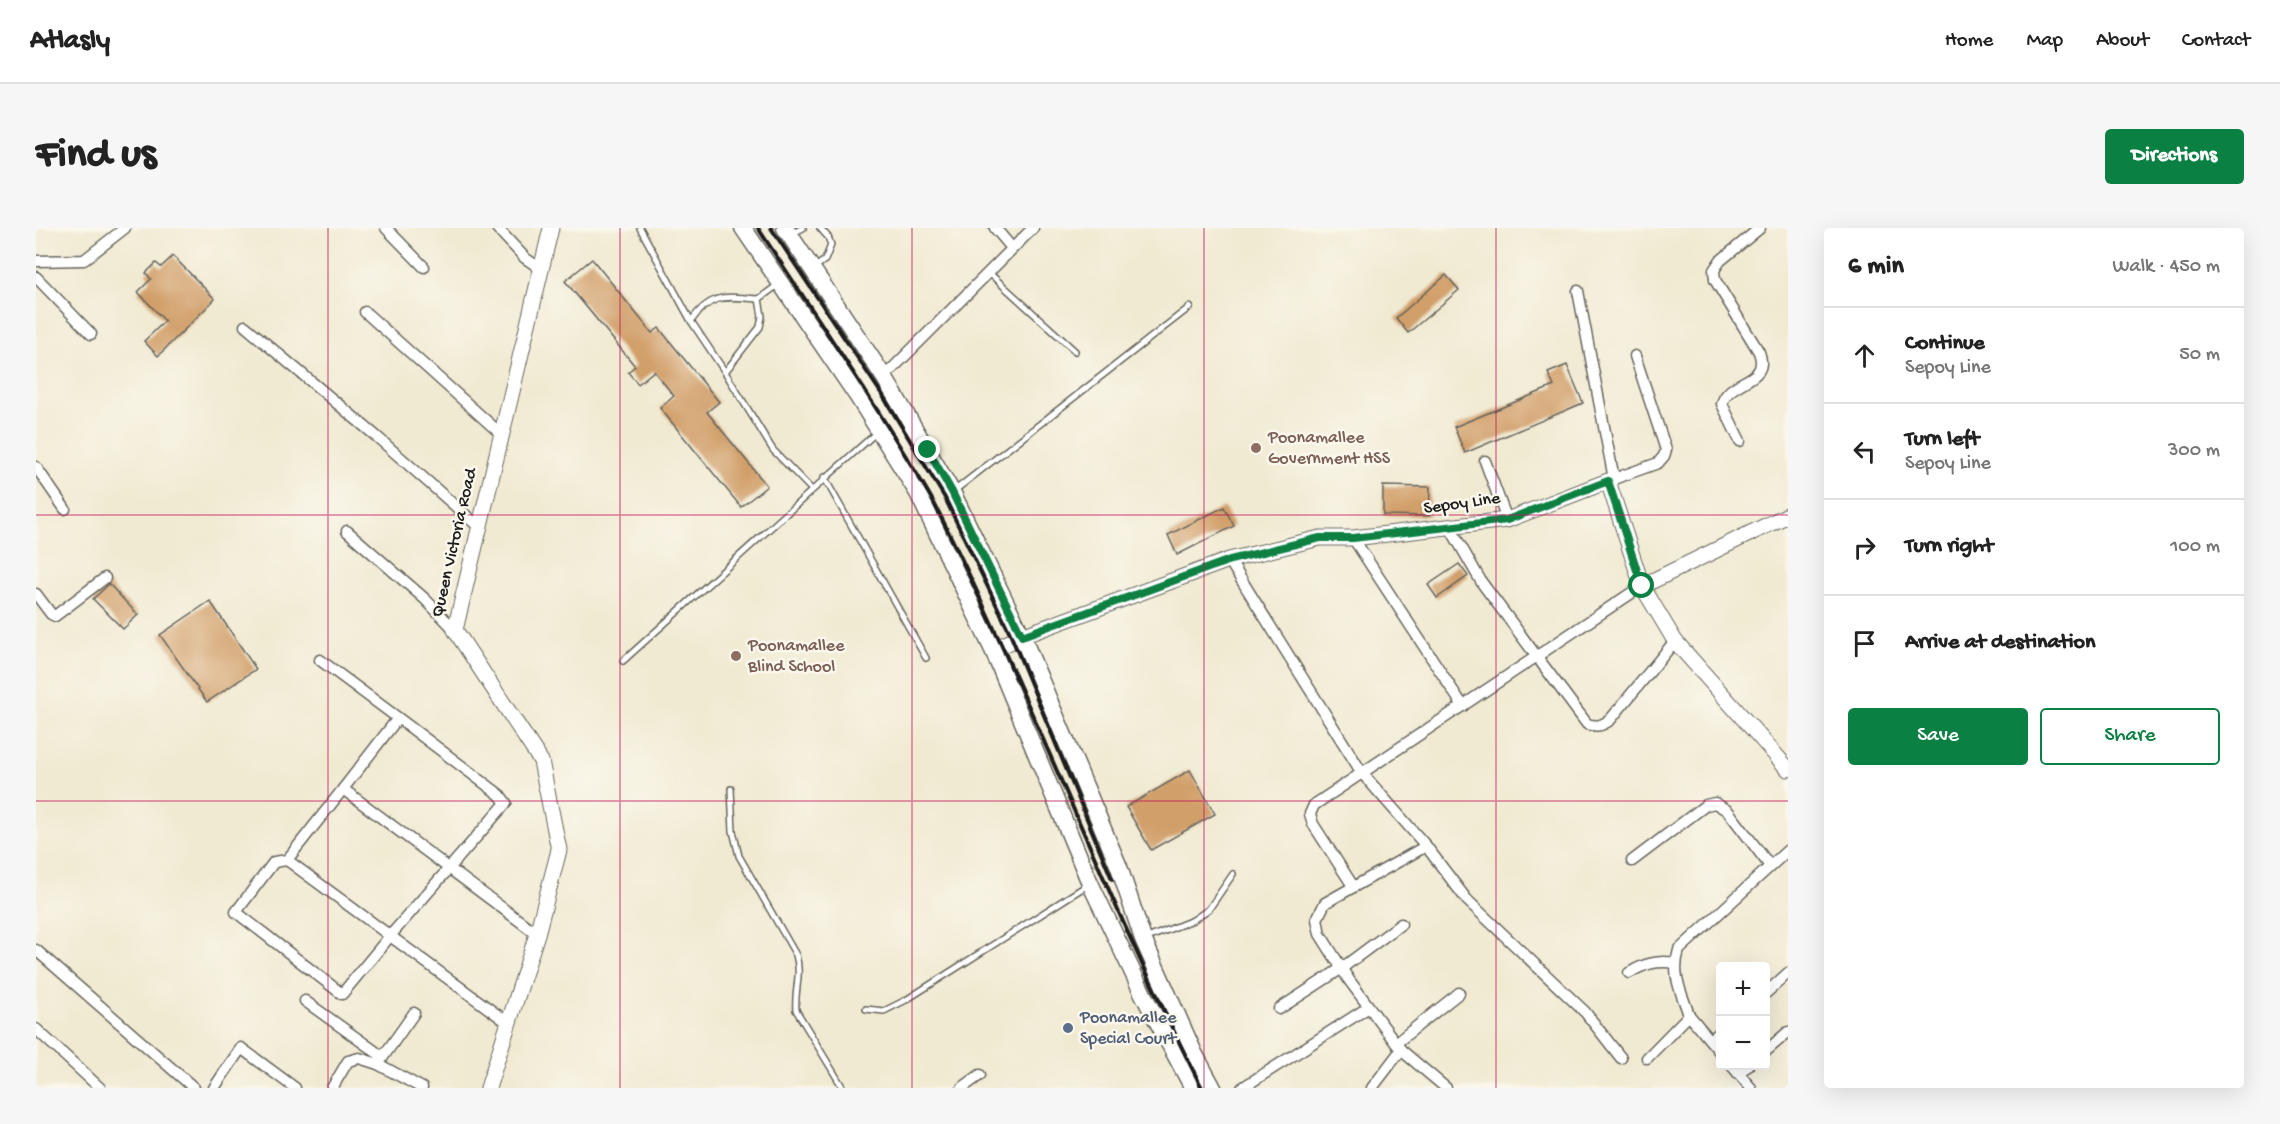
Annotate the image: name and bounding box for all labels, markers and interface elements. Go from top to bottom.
text: Atlasly [30,25,110,58]
text: Home [1945,29,1993,54]
text: Map [2026,29,2063,54]
text: About [2096,29,2149,54]
text: Contact [2182,29,2250,54]
button: Directions [2105,129,2244,184]
text: Find us [36,132,156,181]
text: 6 min [1848,252,1904,283]
text: Walk · 450 m [2113,256,2220,279]
text: Continue [1905,331,1985,357]
icon: ahead [1848,339,1881,372]
text: 50 m [2179,344,2220,367]
text: Sepoy Line [1905,357,1991,380]
text: Turn left [1905,427,1979,453]
place label: Poonamallee Government HSS [1267,428,1391,470]
icon: left [1848,435,1881,468]
route end [914,436,940,462]
text: 300 m [2168,440,2220,463]
marker: Poonamallee Government HSS [1249,441,1263,455]
text: Sepoy Line [1905,453,1991,476]
street label: Queen Victoria Road [428,465,483,620]
street label: Sepoy Line [1422,488,1502,520]
icon: right [1848,531,1881,564]
text: Turn right [1905,534,1993,560]
text: 100 m [2170,536,2220,559]
route start [1628,572,1654,598]
icon: arrive [1848,627,1881,660]
text: Arrive at destination [1905,630,2095,656]
place label: Poonamallee Blind School [747,636,845,678]
marker: Poonamallee Blind School [729,649,743,663]
button: Save [1848,708,2028,765]
button: Share [2040,708,2220,765]
map controls [1716,962,1770,1070]
button: + [1716,962,1770,1016]
place label: Poonamallee Special Court [1079,1008,1178,1050]
button: − [1716,1016,1770,1070]
marker: Poonamallee Special Court [1061,1021,1075,1035]

